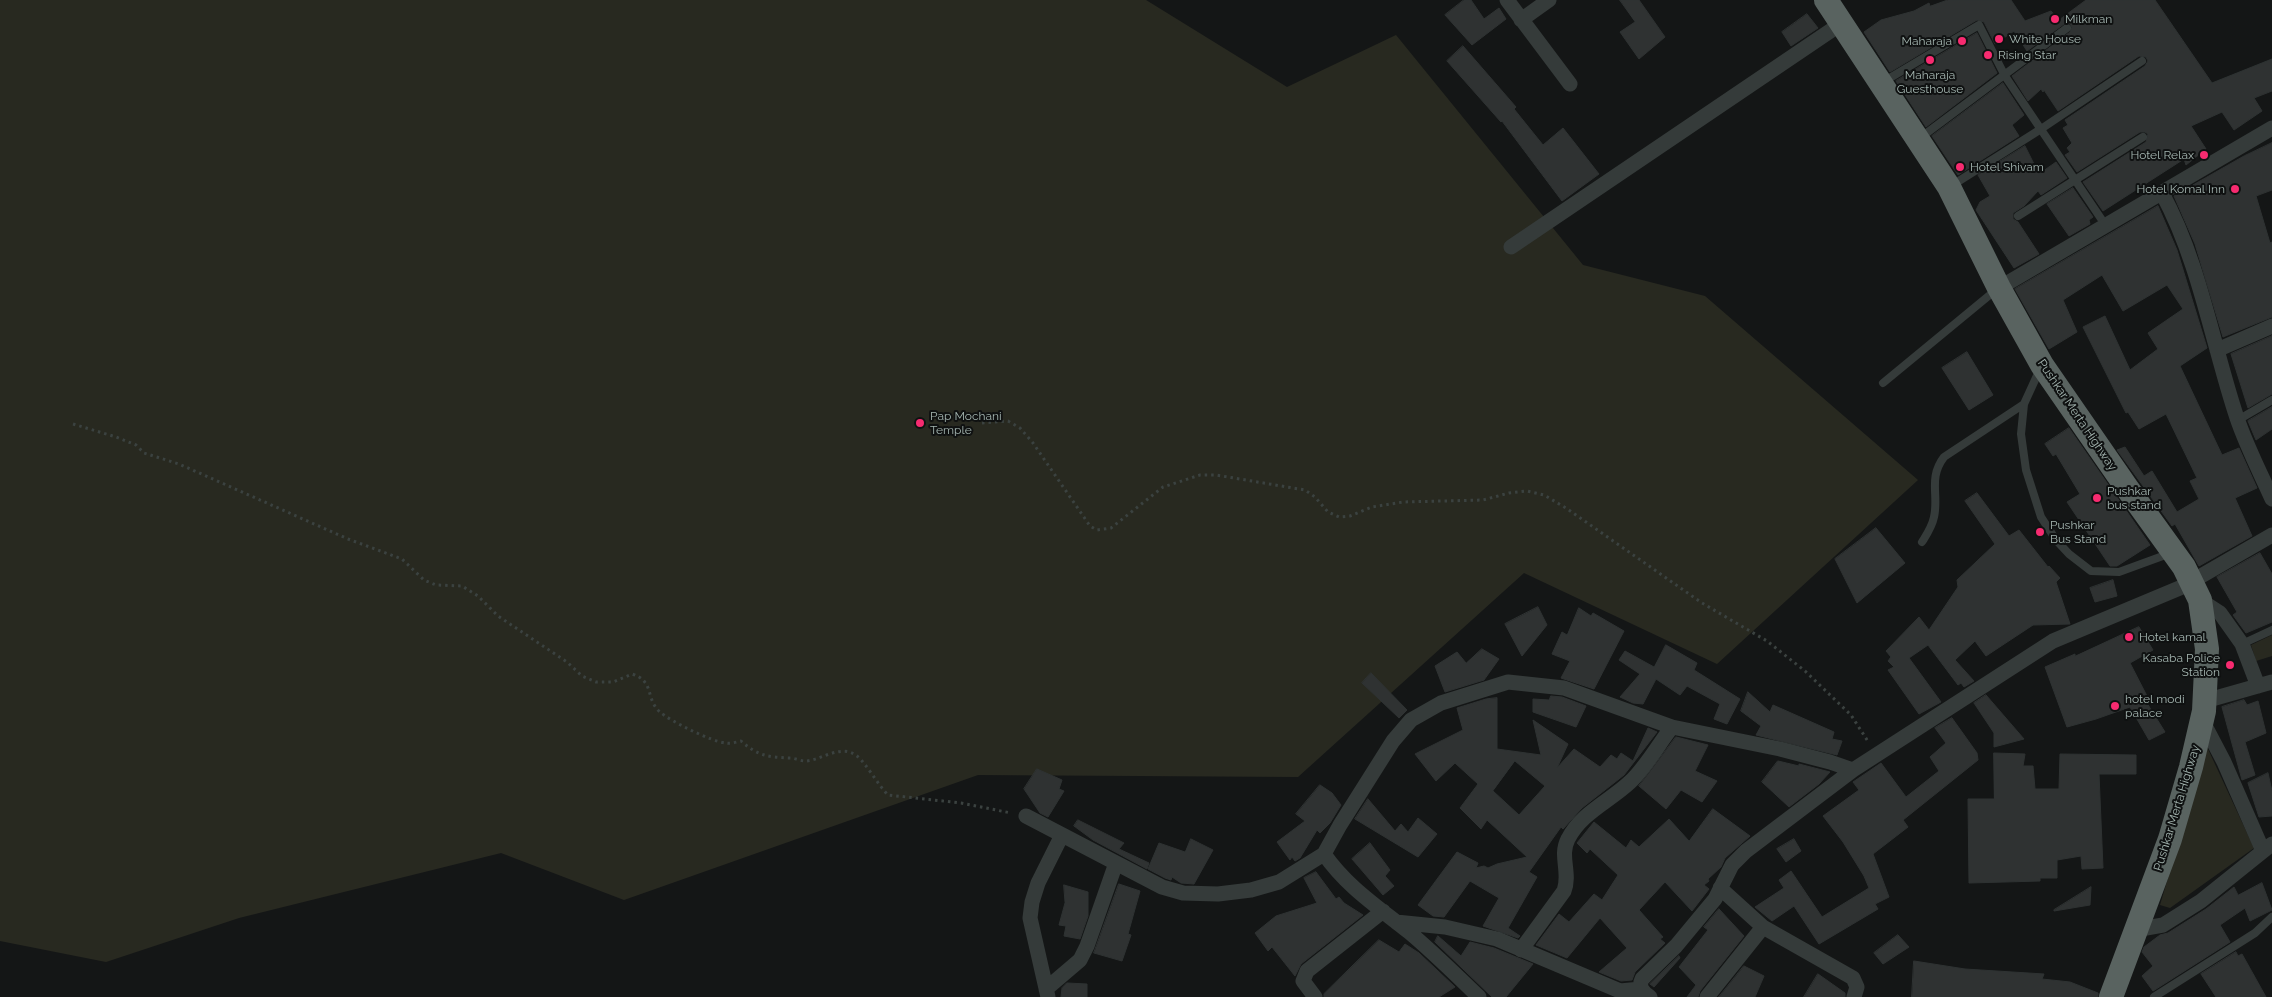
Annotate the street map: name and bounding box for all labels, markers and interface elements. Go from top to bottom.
place label: Milkman [2065,12,2112,26]
marker: Milkman [2049,13,2061,25]
place label: White House [2009,32,2081,46]
marker: White House [1993,33,2005,45]
place label: Maharaja [1901,34,1952,48]
marker: Maharaja [1956,35,1968,47]
place label: Rising Star [1998,48,2056,62]
marker: Rising Star [1982,49,1994,61]
marker: Maharaja Guesthouse [1924,54,1936,66]
place label: Maharaja Guesthouse [1897,68,1963,96]
place label: Hotel Relax [2130,148,2194,162]
marker: Hotel Relax [2198,149,2210,161]
place label: Hotel Shivam [1970,160,2044,174]
marker: Hotel Shivam [1954,161,1966,173]
place label: Hotel Komal Inn [2137,182,2225,196]
marker: Hotel Komal Inn [2229,183,2241,195]
street label: Pushkar Merta Highway [2034,357,2120,473]
place label: Pap Mochani Temple [930,409,1002,437]
marker: Pap Mochani Temple [914,417,926,429]
place label: Pushkar bus stand [2107,484,2161,512]
marker: Pushkar bus stand [2091,492,2103,504]
place label: Pushkar Bus Stand [2050,518,2106,546]
marker: Pushkar Bus Stand [2034,526,2046,538]
place label: Hotel kamal [2139,630,2206,644]
marker: Hotel kamal [2123,631,2135,643]
place label: Kasaba Police Station [2142,651,2220,679]
marker: Kasaba Police Station [2224,659,2236,671]
place label: hotel modi palace [2125,692,2185,720]
marker: hotel modi palace [2109,700,2121,712]
street label: Pushkar Merta Highway [2151,743,2203,873]

